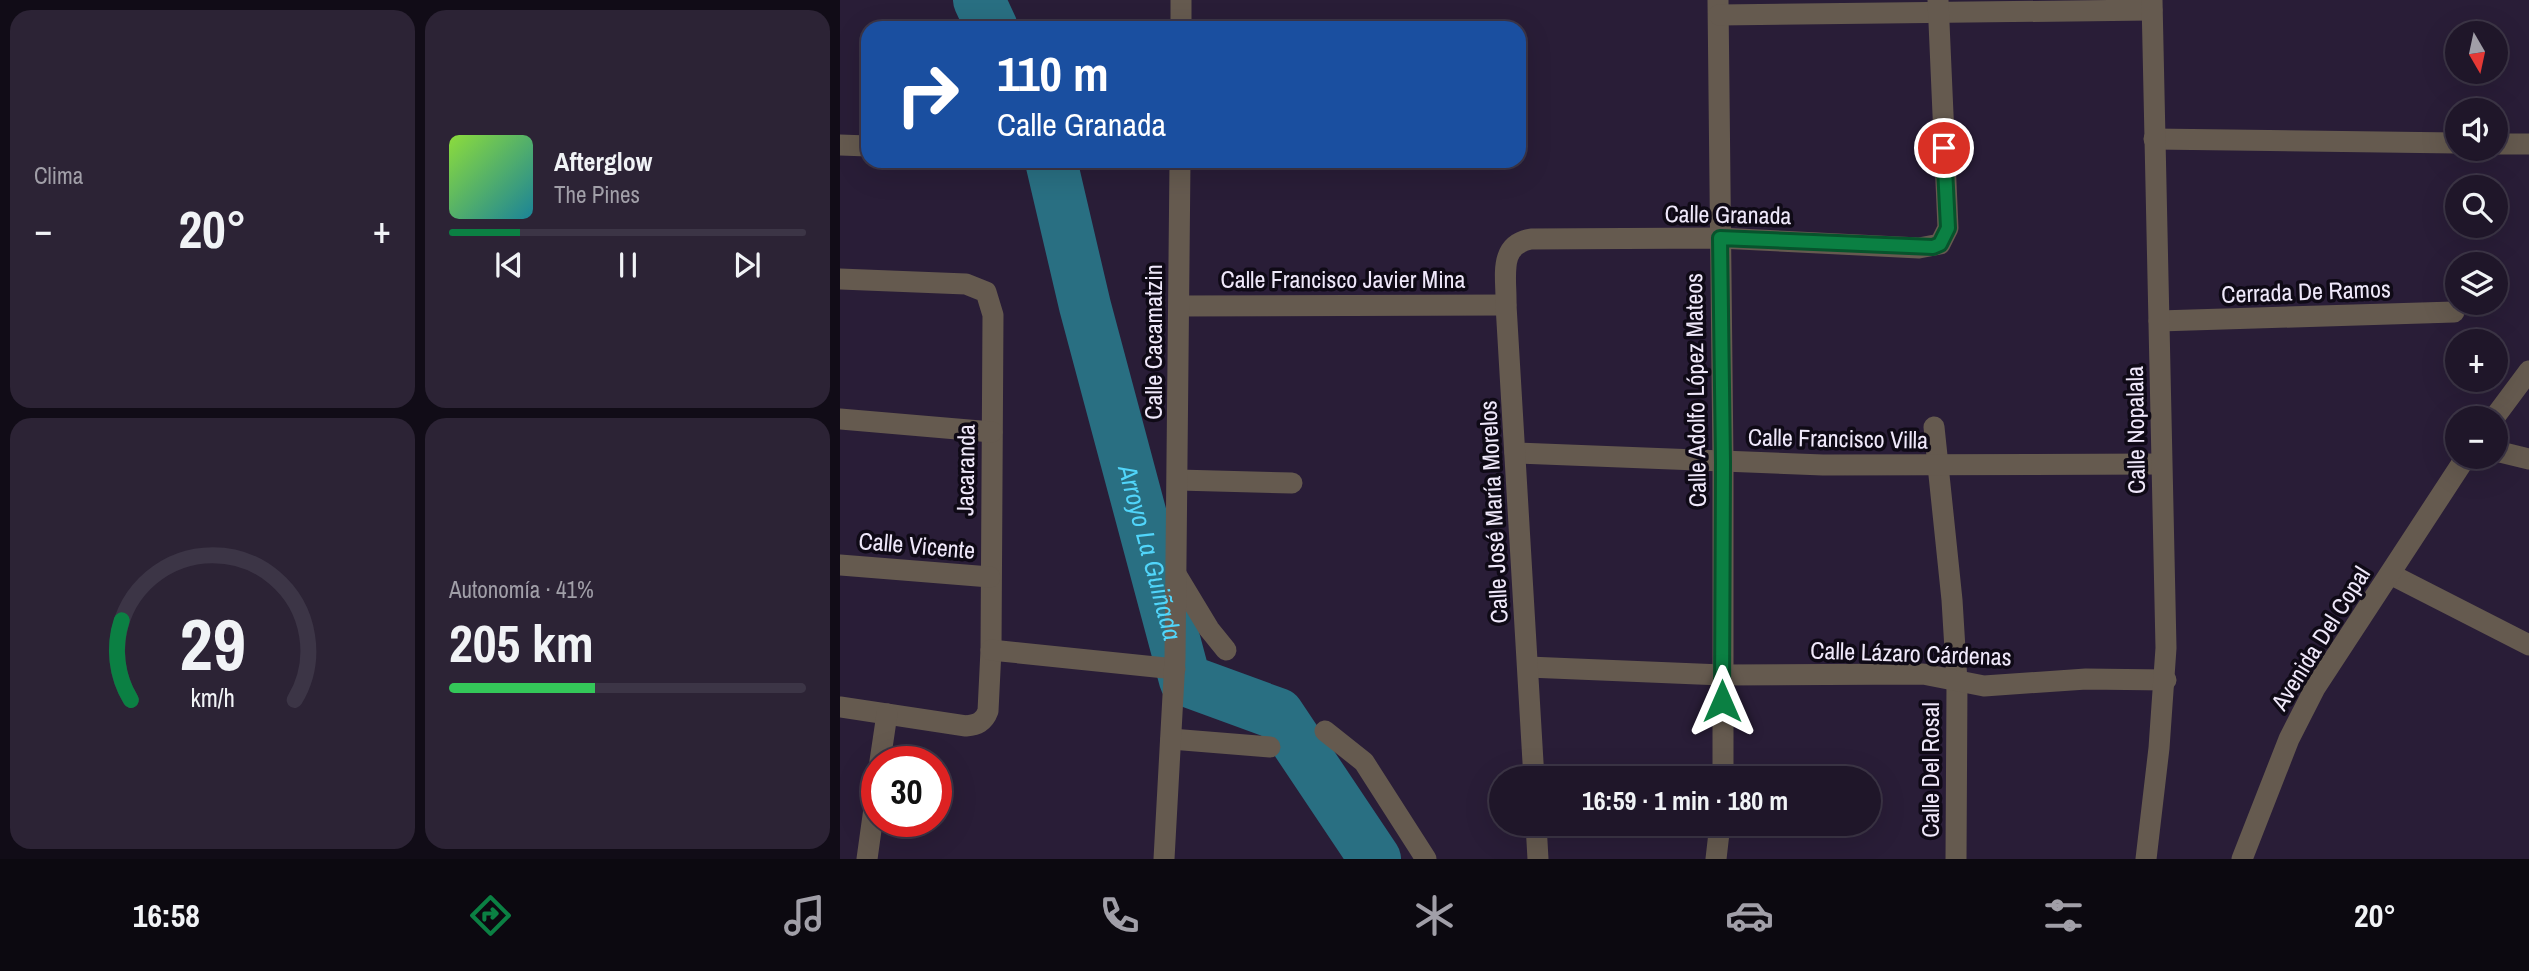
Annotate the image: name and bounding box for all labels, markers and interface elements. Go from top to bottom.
north arrow [2445,21,2508,84]
map controls [2445,21,2508,469]
text: 110 m [997,40,1109,106]
icon: right [882,49,973,140]
button: sound [2445,98,2508,161]
text: Calle Granada [997,103,1166,146]
pin [1914,118,1974,178]
icon: arrive [1925,129,1963,167]
text: Afterglow [554,144,652,179]
text: Clima [34,160,83,191]
button: search [2445,175,2508,238]
text: The Pines [554,179,640,210]
text: 20° [178,194,247,264]
street label: Calle Granada [1664,197,1792,231]
text: − [34,204,52,255]
text: + [373,204,391,255]
icon: previous [490,246,528,284]
icon: pause [609,246,647,284]
icon: next [728,246,766,284]
button: layers [2445,252,2508,315]
street label: Calle Francisco Javier Mina [1221,263,1466,295]
street label: Calle Cacamatzin [1137,264,1169,420]
street label: Cerrada De Ramos [2221,272,2391,310]
street label: Calle Adolfo López Mateos [1677,273,1713,507]
button: + [2445,329,2508,392]
street label: Calle Nopalala [2118,366,2152,494]
street label: Calle José María Morelos [1471,400,1515,624]
button: − [2445,406,2508,469]
street label: Calle Francisco Villa [1748,420,1928,456]
street label: Jacaranda [948,424,982,516]
water label: Arroyo La Guiñada [1110,460,1191,644]
street label: Calle Vicente [857,524,977,566]
street label: Avenida Del Copal [2263,560,2377,717]
text: Autonomía · 41% [449,574,594,605]
text: 29 [179,595,246,693]
text: 205 km [449,608,594,678]
street label: Calle Lázaro Cárdenas [1810,633,2012,673]
position arrow [1685,664,1759,738]
text: km/h [190,680,235,714]
street label: Calle Del Rosal [1914,702,1946,838]
speed limit sign: 30 [861,746,952,837]
text: 16:59 · 1 min · 180 m [1582,783,1788,818]
icon: directions [466,891,515,940]
icon: music [780,891,829,940]
icon: phone [1095,891,1144,940]
icon: climate [1410,891,1459,940]
icon: car [1725,891,1774,940]
icon: filters [2039,891,2088,940]
text: 16:58 [133,894,200,937]
text: 20° [2354,894,2396,937]

